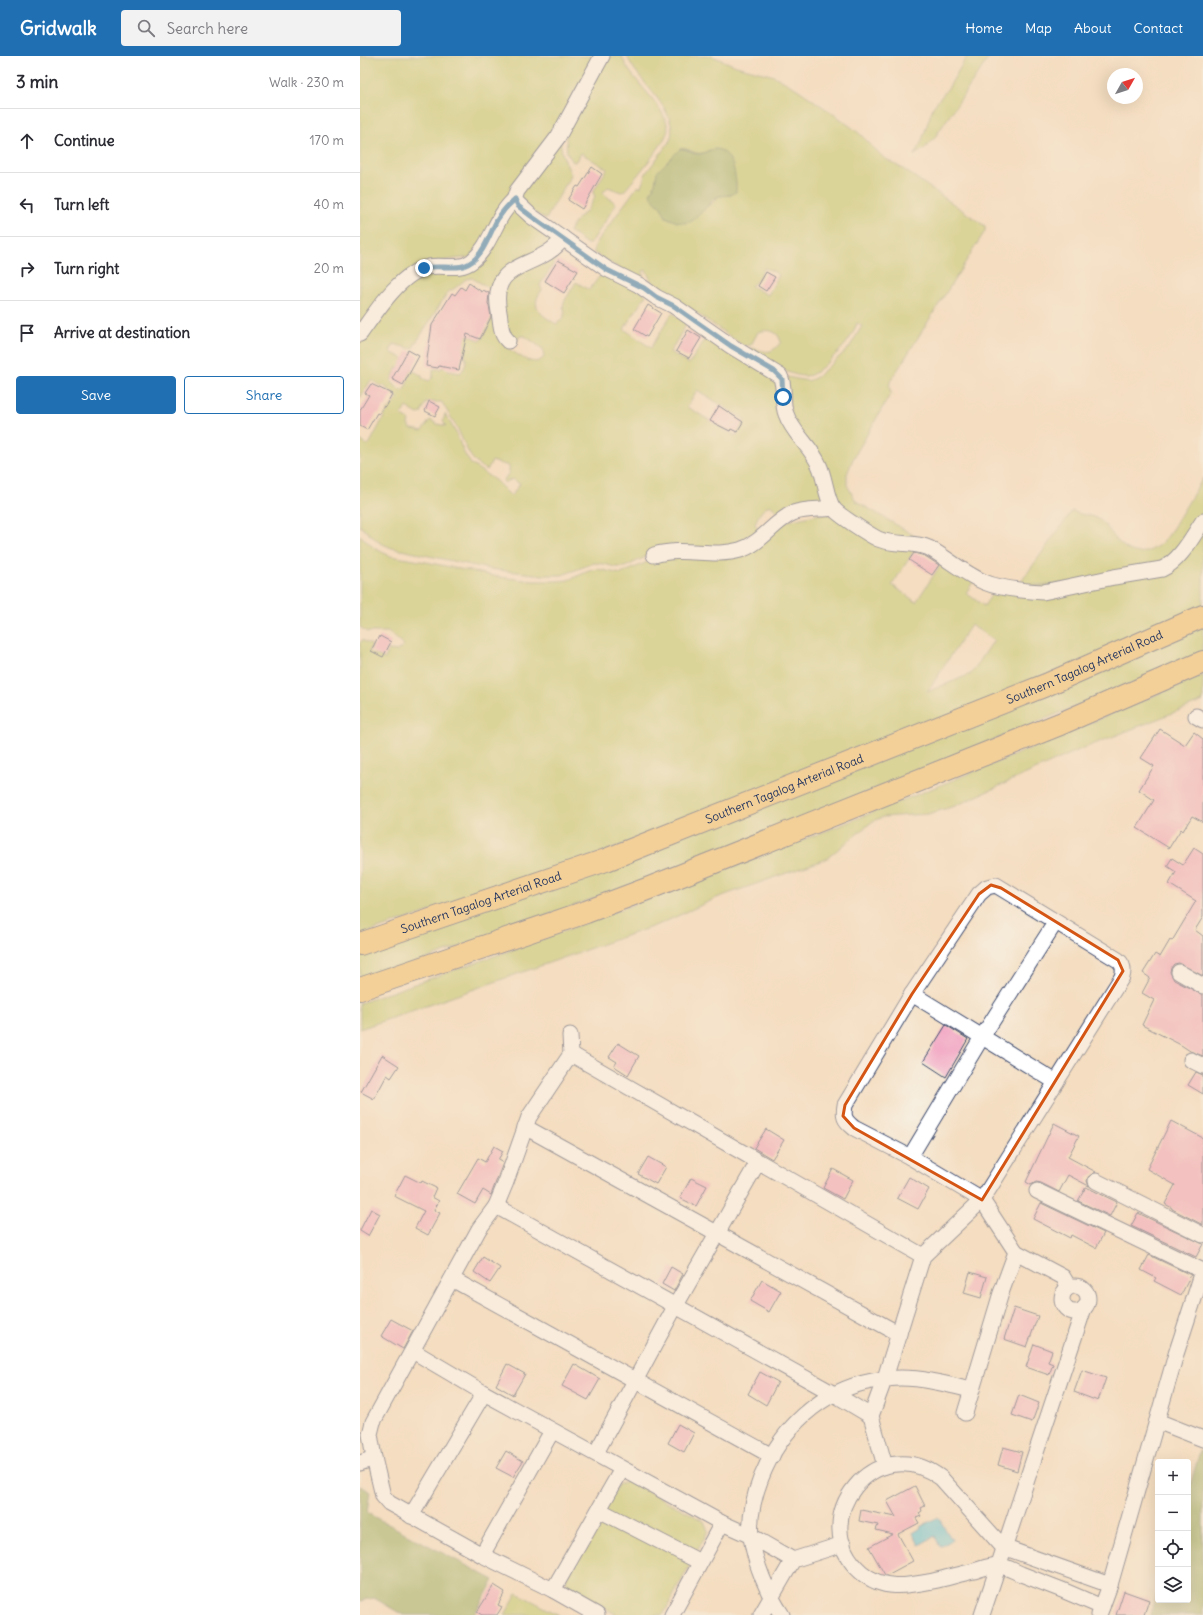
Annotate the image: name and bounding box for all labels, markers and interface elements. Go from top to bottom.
search box [121,10,401,46]
text: Gridwalk [20,16,97,40]
icon: search [135,17,157,39]
text: Search here [167,19,248,38]
text: Home [965,19,1003,37]
text: Map [1025,19,1052,37]
text: About [1074,19,1112,37]
text: Contact [1134,19,1183,37]
north arrow [1107,68,1143,104]
text: 3 min [16,71,58,93]
text: Walk · 230 m [269,74,344,91]
icon: ahead [16,130,38,152]
text: Continue [54,131,115,150]
text: 170 m [309,132,344,149]
icon: left [16,194,38,216]
text: Turn left [54,195,109,214]
text: 40 m [313,196,344,213]
icon: right [16,258,38,280]
text: Turn right [54,259,119,278]
route end [415,259,433,277]
text: 20 m [314,260,344,277]
icon: arrive [16,322,38,344]
text: Arrive at destination [54,323,190,342]
button: Save [16,376,176,414]
button: Share [184,376,344,414]
route start [774,388,792,406]
street label: Southern Tagalog Arterial Road [1004,627,1165,707]
street label: Southern Tagalog Arterial Road [703,750,865,827]
street label: Southern Tagalog Arterial Road [399,868,563,937]
map controls [1155,1459,1191,1603]
button: + [1155,1459,1191,1495]
button: − [1155,1495,1191,1531]
button: locate [1155,1531,1191,1567]
button: layers [1155,1567,1191,1603]

